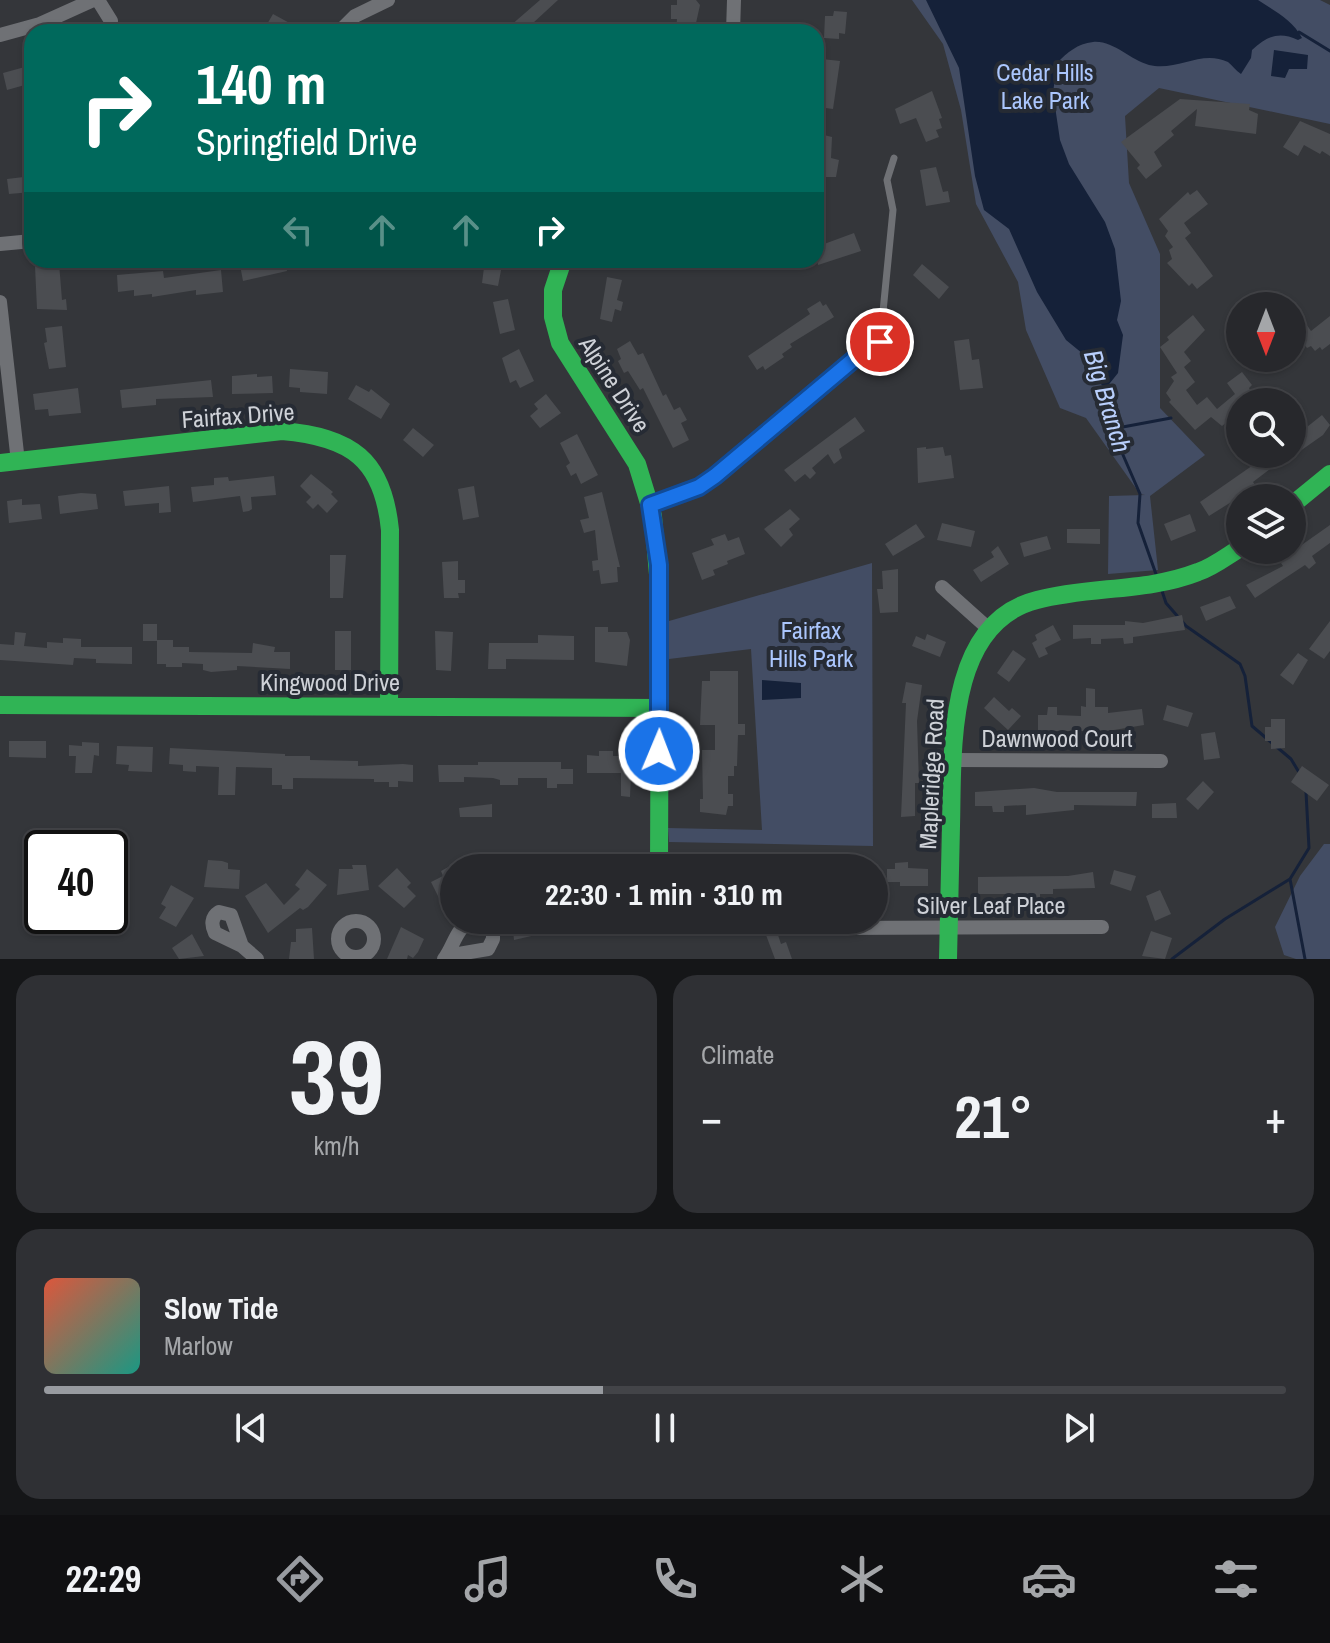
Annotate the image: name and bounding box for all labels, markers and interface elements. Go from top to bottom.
text: 140 m [196,46,326,121]
icon: right [64,56,168,160]
park label: Cedar Hills Lake Park [996,56,1094,116]
text: Springfield Drive [196,118,418,166]
icon: left [276,208,320,252]
icon: ahead [360,208,404,252]
icon: ahead [444,208,488,252]
icon: right [528,208,572,252]
north arrow [1226,292,1306,372]
map controls [1226,292,1306,564]
pin [846,308,914,376]
icon: arrive [858,320,902,364]
street label: Alpine Drive [572,329,658,438]
water label: Big Branch [1076,345,1140,457]
button: search [1226,388,1306,468]
street label: Fairfax Drive [181,395,295,435]
button: layers [1226,484,1306,564]
park label: Fairfax Hills Park [769,614,853,674]
street label: Kingwood Drive [260,666,400,698]
street label: Mapleridge Road [911,698,951,850]
position arrow [617,709,701,793]
street label: Dawnwood Court [982,722,1133,754]
speed limit sign: 40 [24,830,128,934]
text: 22:30 · 1 min · 310 m [545,874,783,914]
street label: Silver Leaf Place [917,889,1065,921]
text: 39 [289,1006,384,1146]
text: Climate [701,1037,774,1072]
text: 21° [954,1076,1033,1157]
text: − [701,1087,722,1147]
text: + [1265,1087,1286,1147]
text: km/h [313,1128,360,1163]
text: Slow Tide [164,1288,278,1328]
text: Marlow [164,1328,233,1363]
icon: previous [229,1406,273,1450]
icon: pause [643,1406,687,1450]
icon: next [1057,1406,1101,1450]
icon: directions [272,1551,328,1607]
icon: music [460,1551,516,1607]
icon: phone [647,1551,703,1607]
icon: climate [834,1551,890,1607]
icon: car [1021,1551,1077,1607]
icon: filters [1208,1551,1264,1607]
text: 22:29 [66,1555,141,1603]

